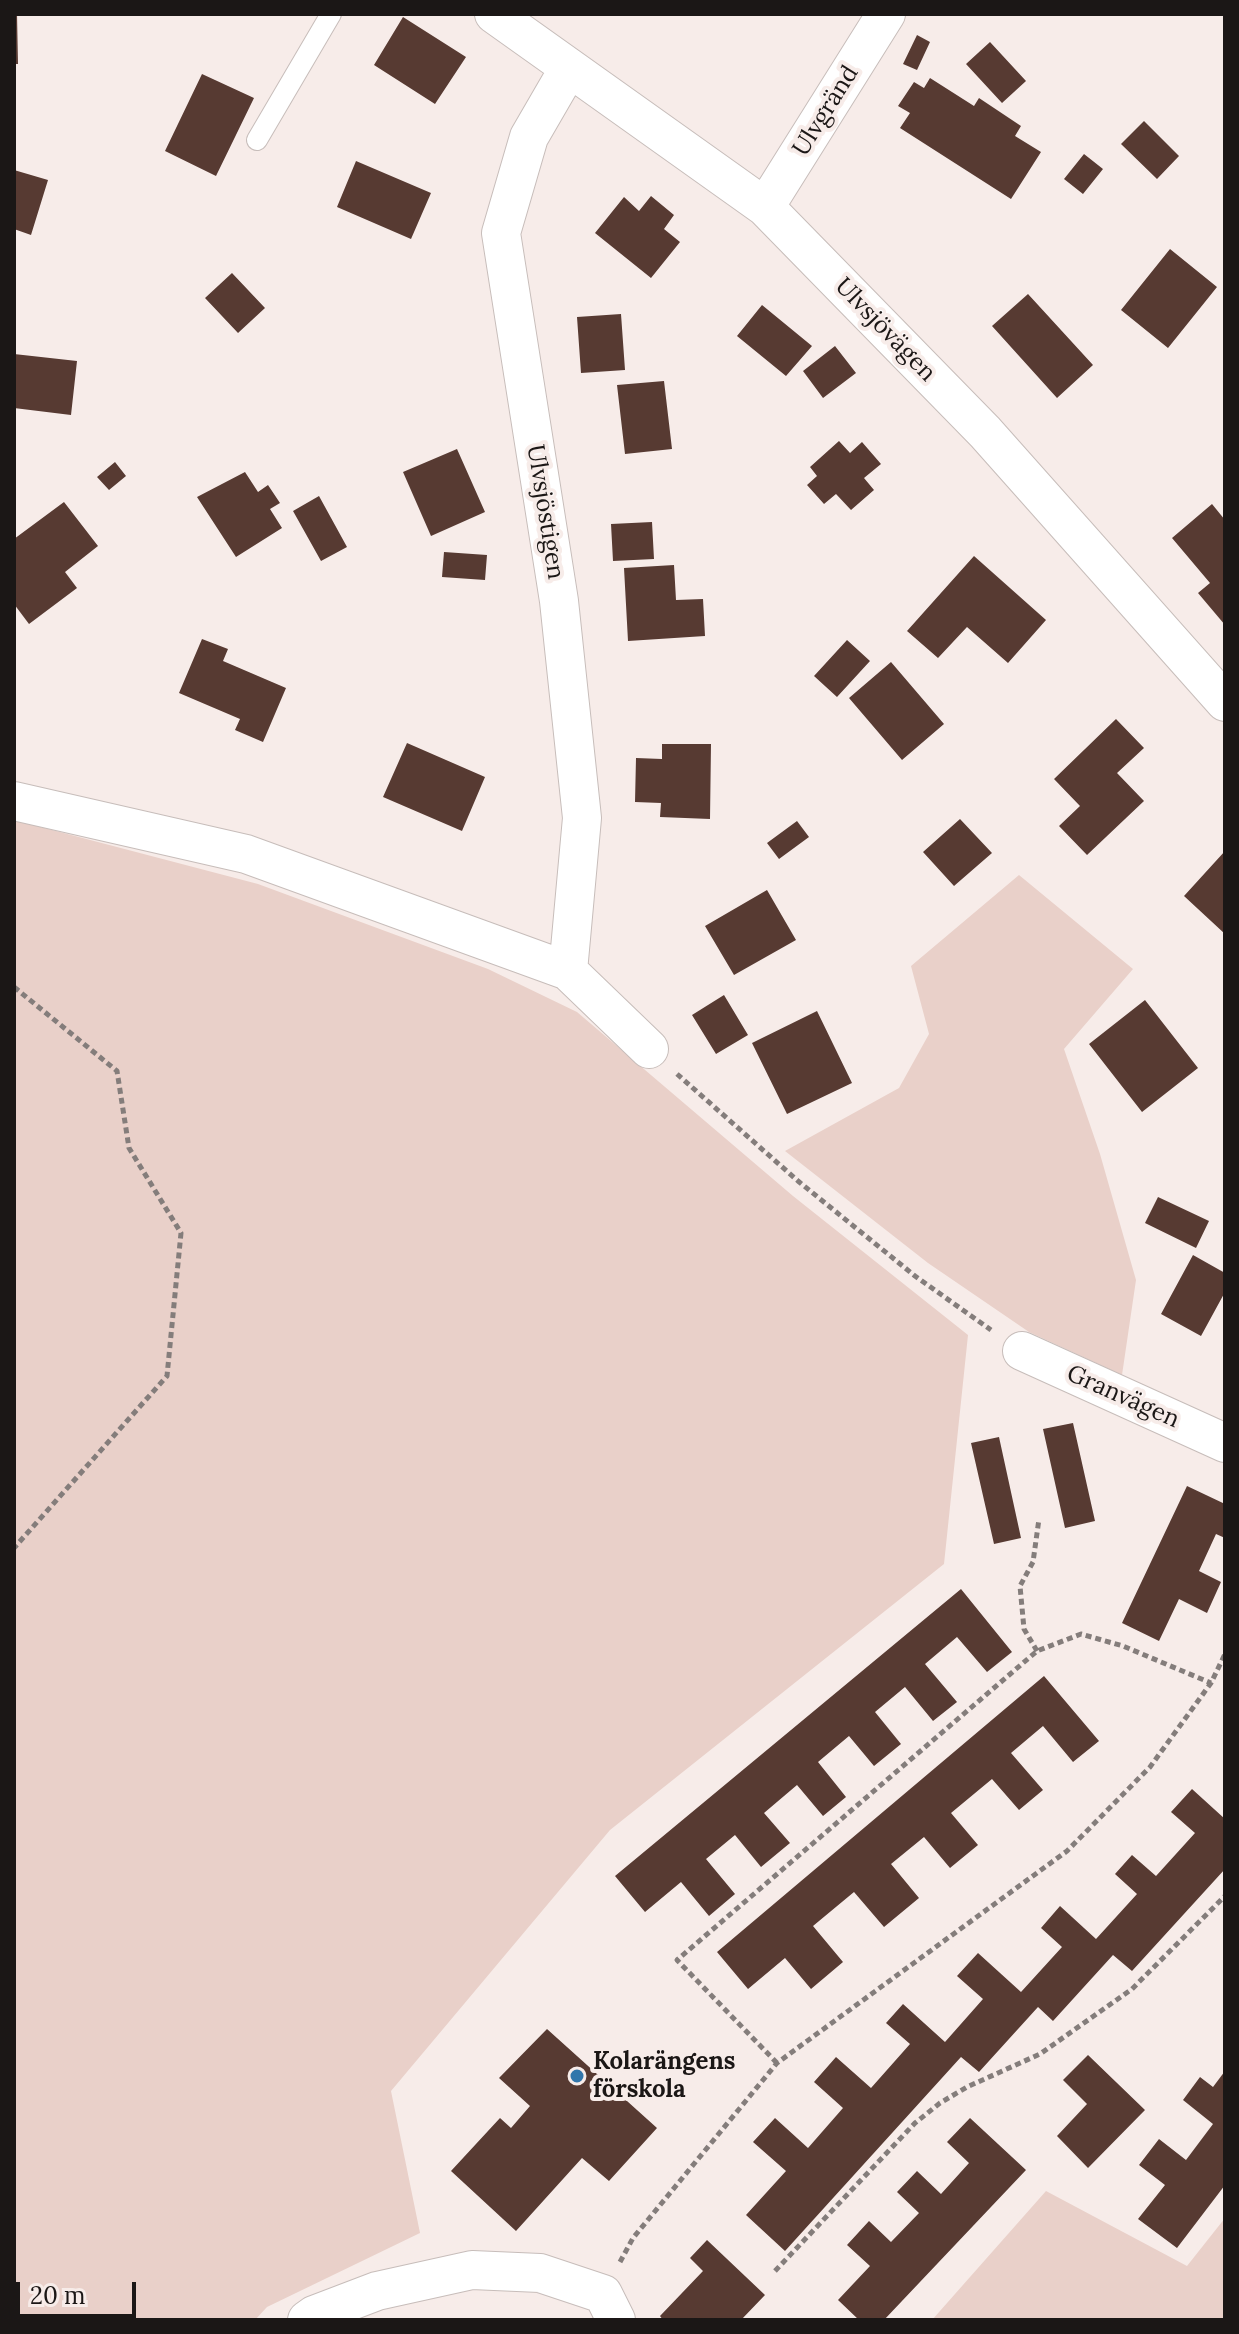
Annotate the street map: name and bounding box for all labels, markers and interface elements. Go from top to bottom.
street label: Ulvgränd [787,60,865,162]
street label: Ulvsjövägen [828,272,942,388]
street label: Ulvsjöstigen [520,443,570,581]
street label: Granvägen [1062,1359,1184,1435]
place label: Kolarängens förskola [593,2048,735,2104]
marker: Kolarängens förskola [568,2067,586,2085]
scale bar [20,2266,140,2316]
text: 20 m [30,2280,86,2311]

